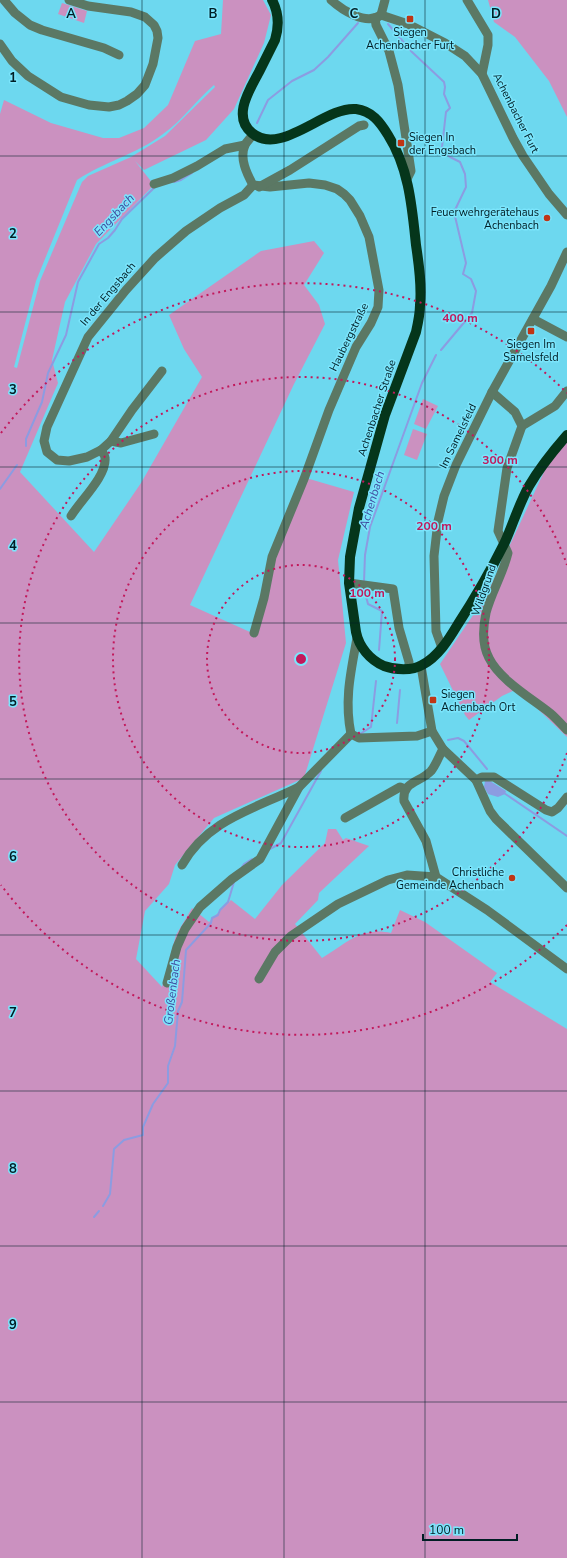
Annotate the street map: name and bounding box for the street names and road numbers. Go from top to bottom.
street label: Achenbacher Furt [489,70,543,156]
street label: In der Engsbach [77,259,139,329]
street label: Haubergstraße [326,300,372,374]
street label: Achenbacher Straße [354,358,400,458]
street label: Im Samelsfeld [436,401,480,471]
street label: Wildgrund [468,562,500,618]

